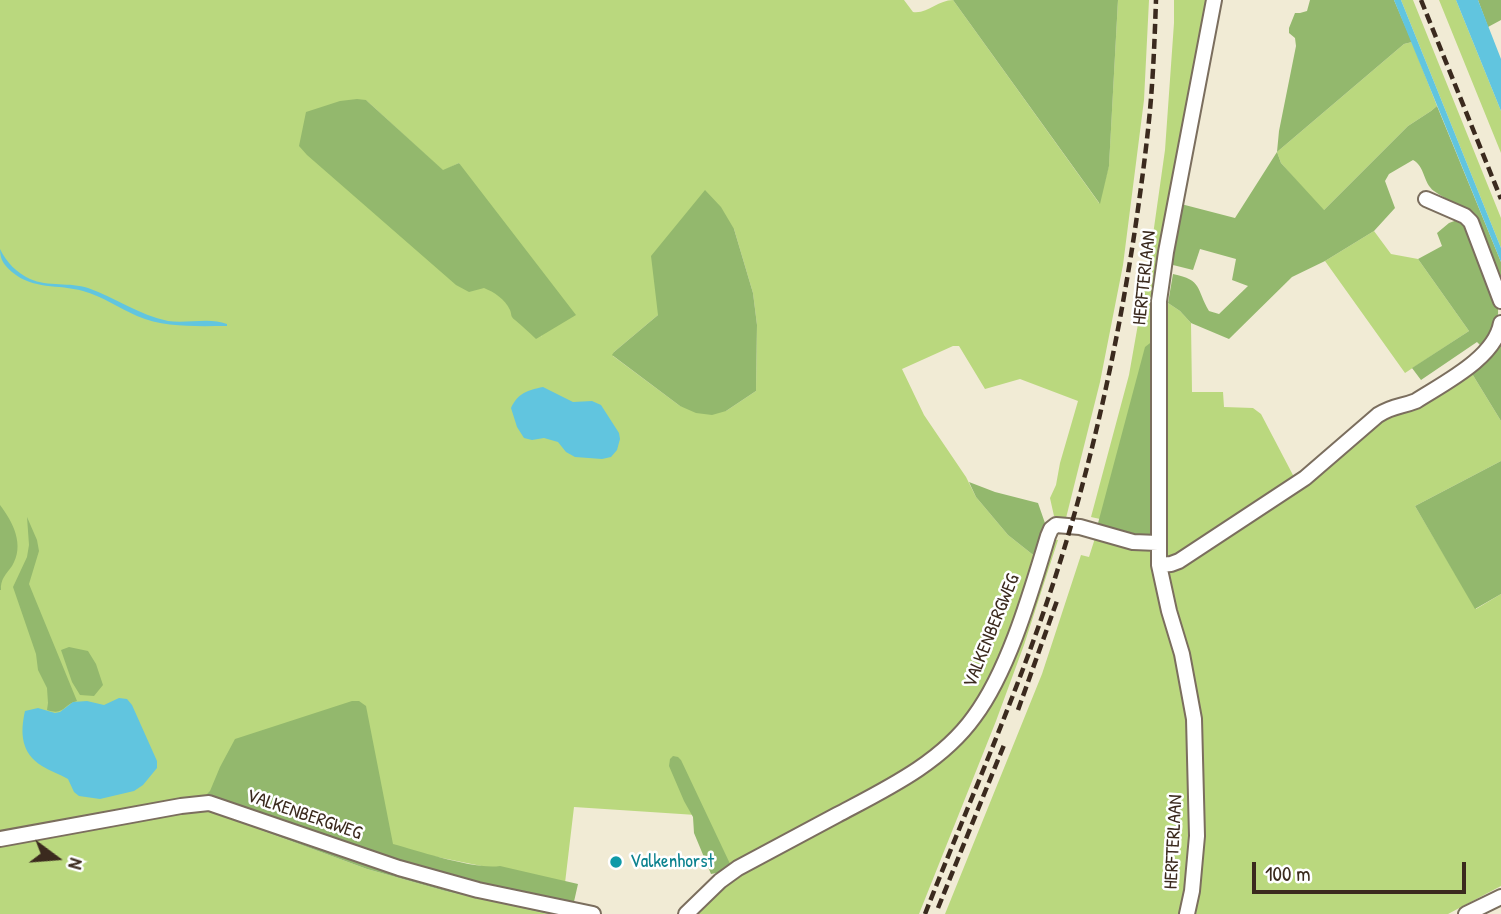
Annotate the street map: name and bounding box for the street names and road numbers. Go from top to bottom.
street label: HERFTERLAAN [1129,230,1161,326]
street label: VALKENBERGWEG [959,571,1025,691]
street label: VALKENBERGWEG [243,785,365,845]
street label: HERFTERLAAN [1160,794,1188,890]

